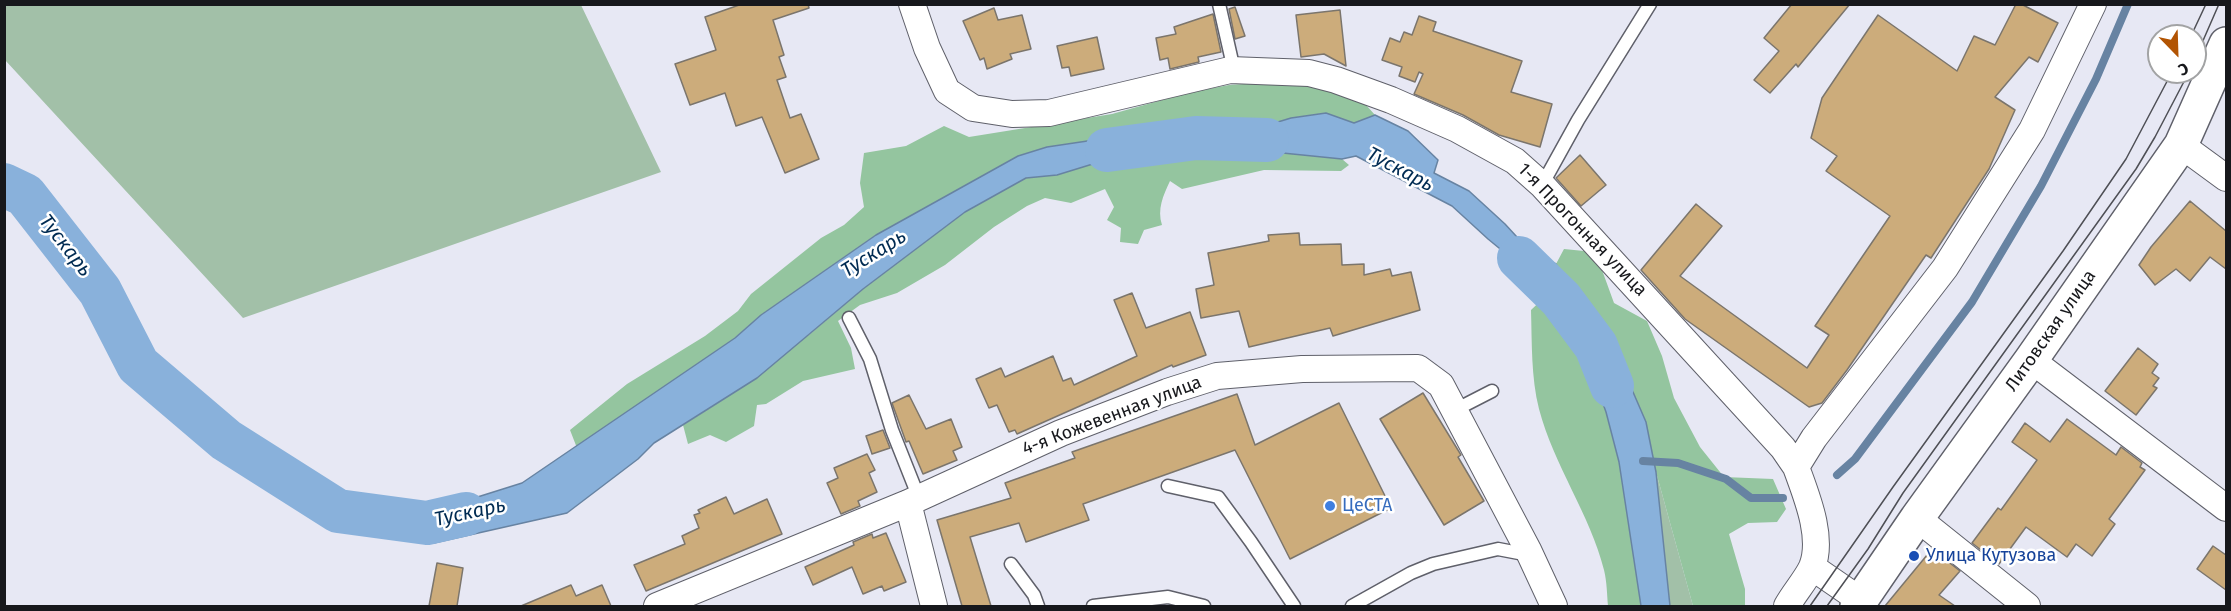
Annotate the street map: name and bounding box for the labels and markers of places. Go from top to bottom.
place label: ЦеСТА [1342,495,1392,517]
marker: ЦеСТА [1323,499,1337,513]
place label: Улица Кутузова [1926,545,2056,567]
marker: Улица Кутузова [1907,549,1921,563]

